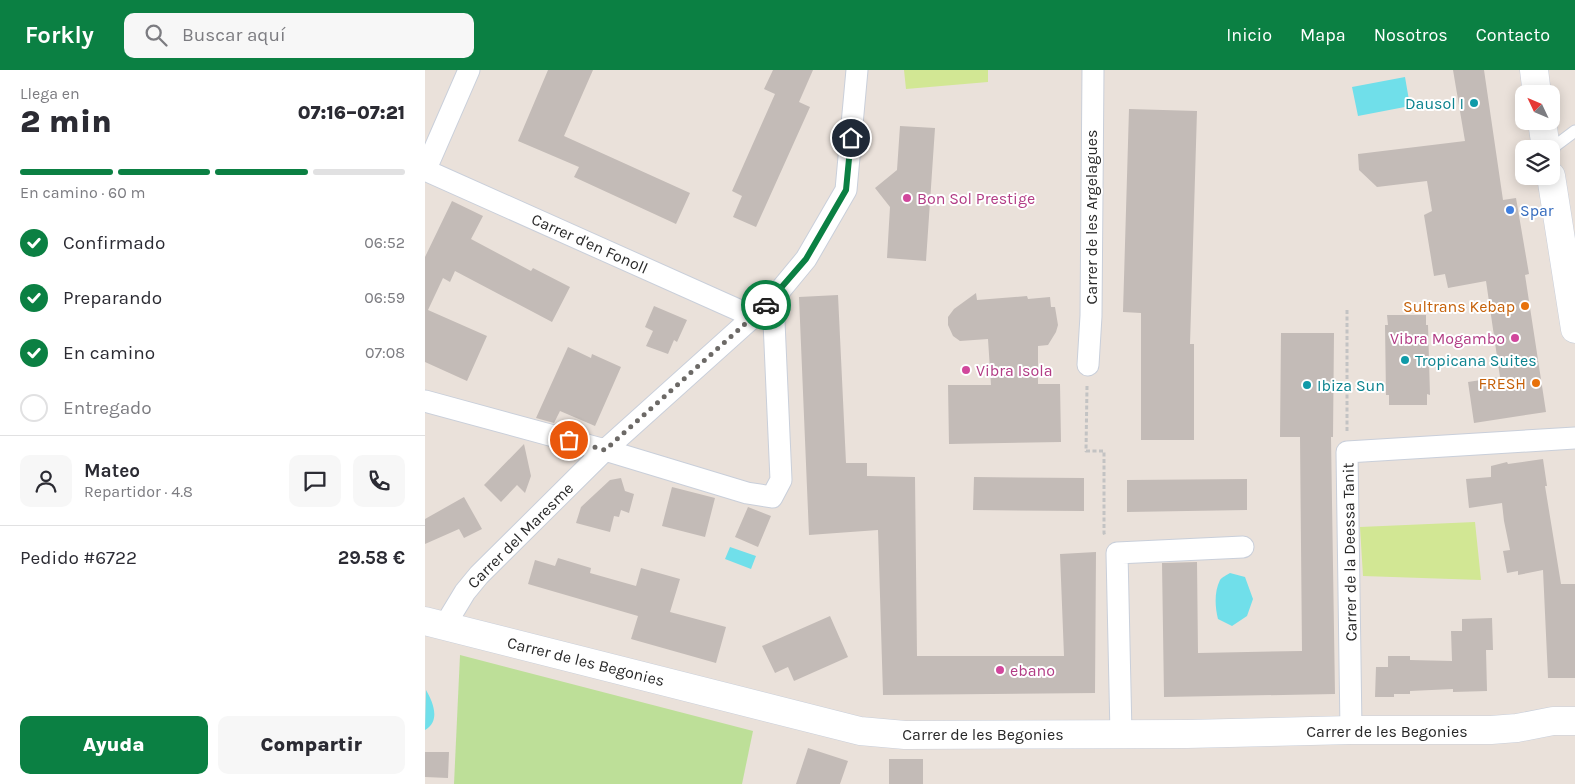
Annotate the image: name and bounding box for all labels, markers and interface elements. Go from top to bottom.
search box [124,13,474,58]
text: Forkly [25,21,94,49]
icon: search [142,21,170,49]
text: Buscar aquí [182,24,286,46]
text: Inicio [1226,24,1272,46]
text: Mapa [1300,24,1346,46]
text: Nosotros [1374,24,1448,46]
text: Contacto [1476,24,1550,46]
text: Llega en [20,84,80,103]
north arrow [1515,85,1560,130]
map controls [1515,85,1560,185]
place label: Dausol I [1405,94,1464,113]
marker: Dausol I [1468,97,1480,109]
text: 07:16–07:21 [298,102,405,124]
text: 2 min [20,103,112,140]
pin [830,117,872,159]
icon: home [837,124,865,152]
street label: Carrer de les Argelagues [1082,130,1101,304]
button: layers [1515,140,1560,185]
text: En camino · 60 m [20,183,146,202]
place label: Bon Sol Prestige [917,189,1035,208]
marker: Bon Sol Prestige [901,192,913,204]
place label: Spar [1520,201,1554,220]
marker: Spar [1504,204,1516,216]
street label: Carrer d'en Fonoll [529,209,651,278]
icon: check [20,229,48,257]
text: Confirmado [63,232,165,254]
text: 06:52 [364,233,405,252]
courier [741,280,791,330]
icon: check [20,284,48,312]
text: Preparando [63,287,162,309]
text: 06:59 [364,288,405,307]
icon: car [752,291,780,319]
place label: Sultrans Kebap [1403,297,1515,316]
marker: Sultrans Kebap [1519,300,1531,312]
place label: Vibra Mogambo [1390,329,1505,348]
marker: Vibra Mogambo [1509,332,1521,344]
icon: check [20,339,48,367]
text: En camino [63,342,155,364]
text: 07:08 [365,343,405,362]
place label: Tropicana Suites [1415,351,1537,370]
marker: Tropicana Suites [1399,354,1411,366]
place label: Vibra Isola [976,361,1053,380]
marker: Vibra Isola [960,364,972,376]
place label: FRESH [1478,374,1526,393]
place label: Ibiza Sun [1317,376,1385,395]
marker: FRESH [1530,377,1542,389]
marker: Ibiza Sun [1301,379,1313,391]
text: Entregado [63,397,152,419]
pin [548,419,590,461]
icon: bag [555,426,583,454]
button: person [20,455,72,507]
button: chat [289,455,341,507]
button: phone [353,455,405,507]
text: Mateo [84,460,140,482]
street label: Carrer de la Deessa Tanit [1338,462,1361,642]
street label: Carrer del Maresme [463,478,577,592]
text: Repartidor · 4.8 [84,482,193,501]
text: Pedido #6722 [20,547,137,569]
text: 29.58 € [338,547,405,569]
street label: Carrer de les Begonies [505,633,666,690]
place label: ebano [1010,661,1055,680]
marker: ebano [994,664,1006,676]
button: Ayuda [20,716,208,774]
button: Compartir [218,716,405,774]
street label: Carrer de les Begonies [1306,722,1468,741]
street label: Carrer de les Begonies [902,725,1064,744]

